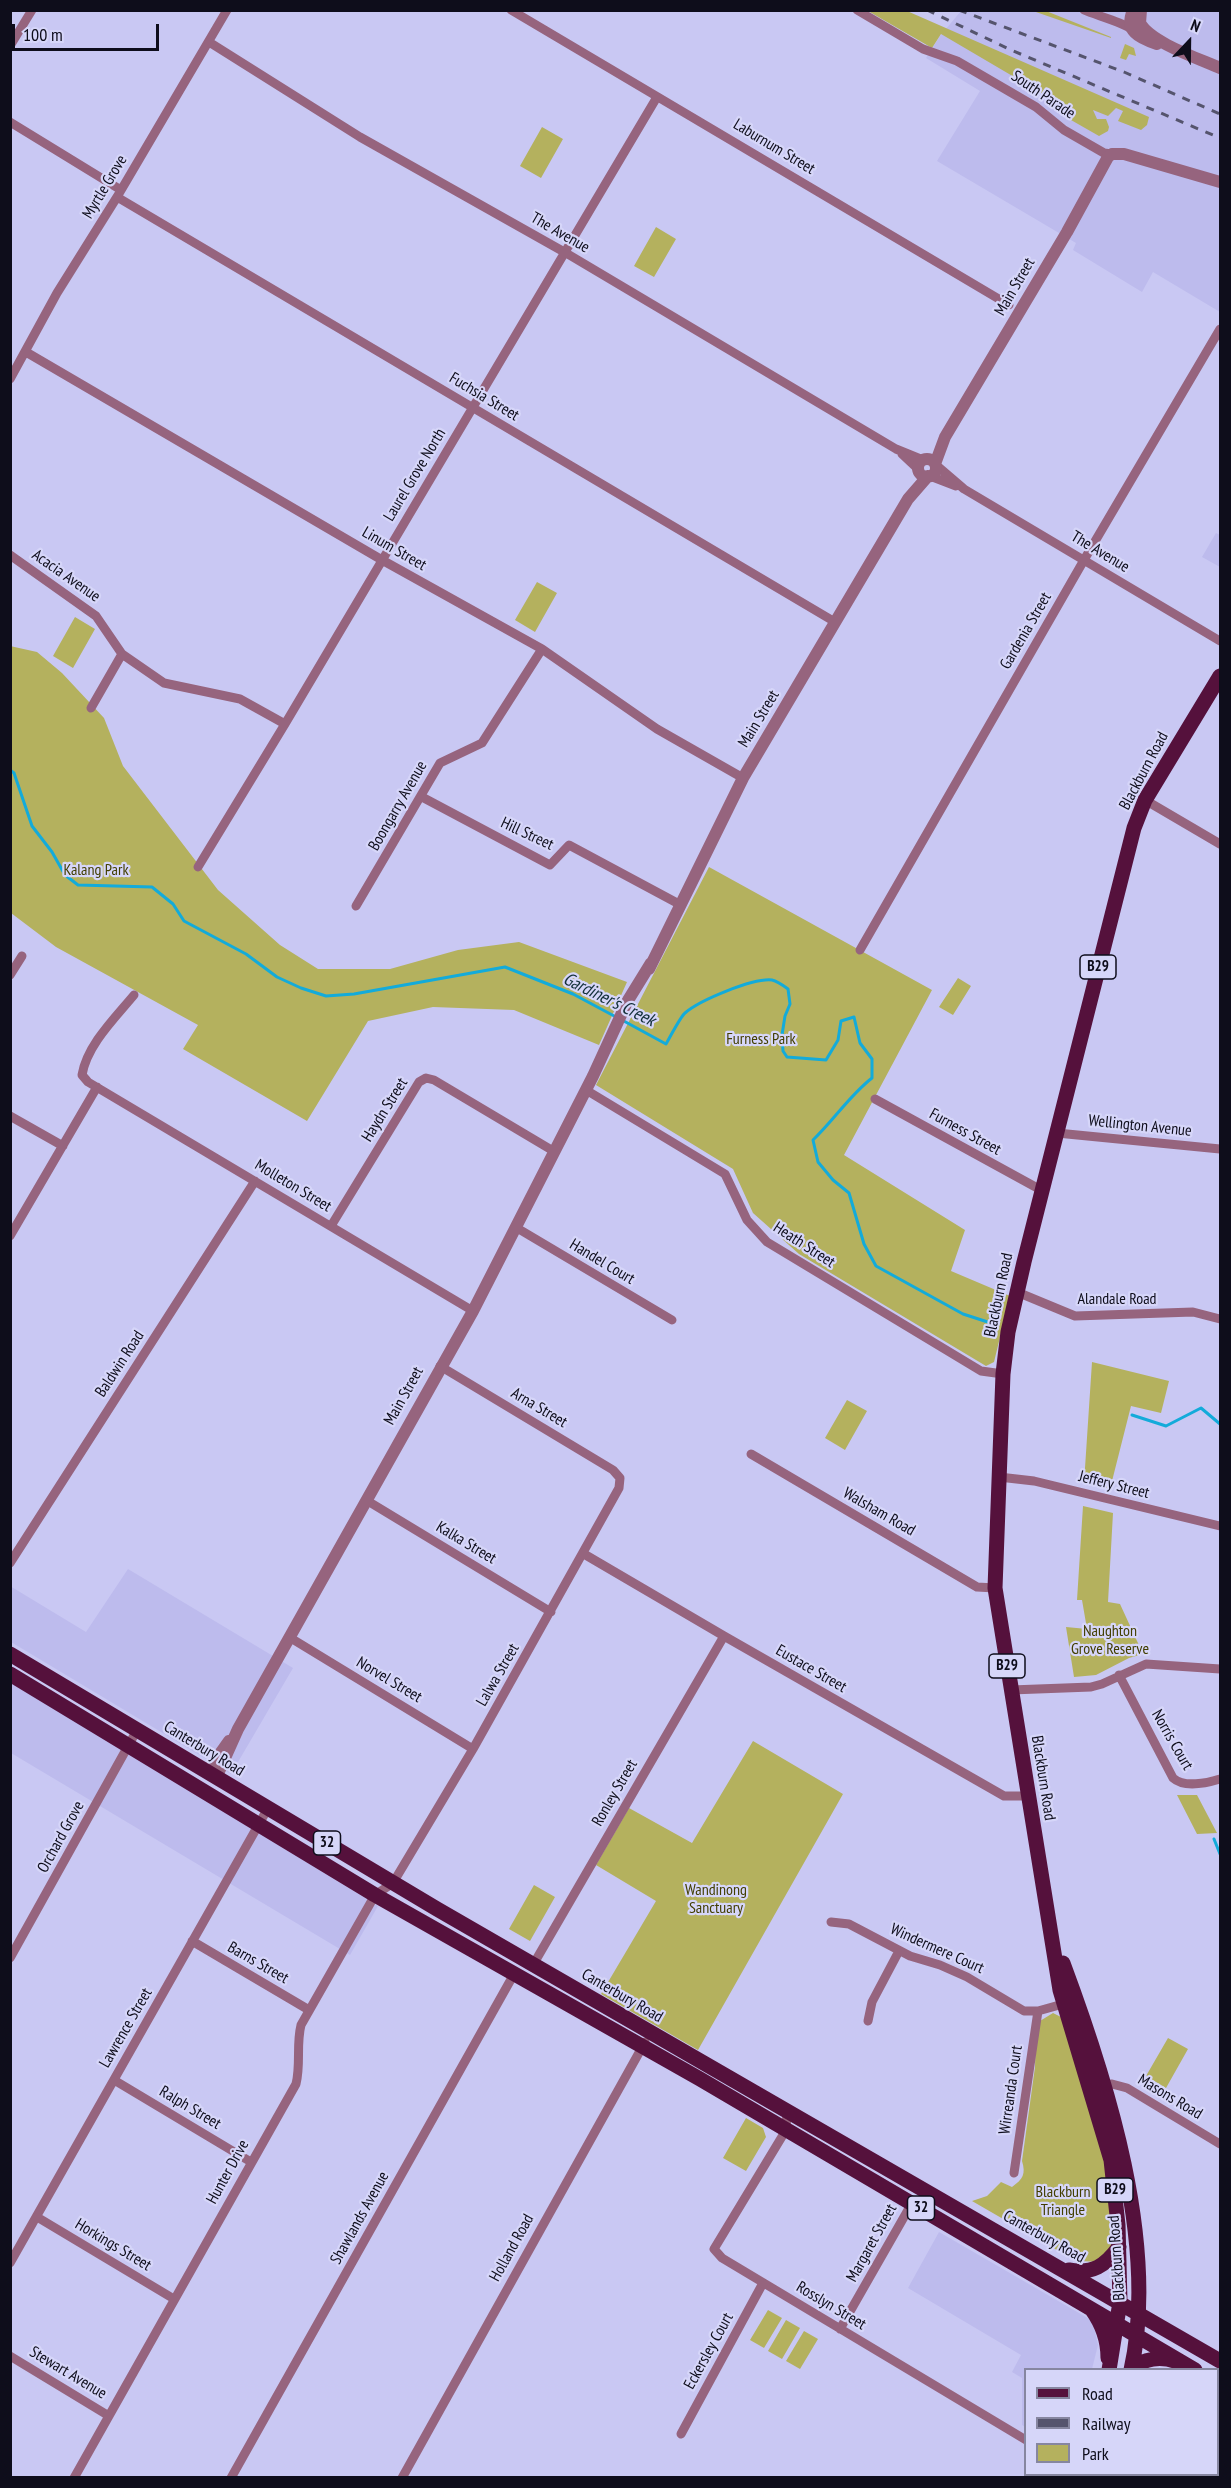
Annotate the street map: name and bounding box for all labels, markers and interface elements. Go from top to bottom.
scale bar [15,12,162,50]
north arrow [1159,12,1219,72]
text: N [1188,14,1203,36]
text: 100 m [23,23,63,46]
street label: South Parade [1007,67,1079,123]
street label: Laburnum Street [730,115,818,179]
street label: Myrtle Grove [79,152,131,222]
street label: The Avenue [527,209,593,257]
street label: Main Street [991,255,1039,319]
street label: Fuchsia Street [446,369,522,425]
street label: Laurel Grove North [380,425,450,525]
street label: Linum Street [358,523,430,575]
street label: The Avenue [1067,527,1133,577]
street label: Acacia Avenue [28,546,104,606]
street label: Gardenia Street [996,589,1056,673]
street label: Main Street [734,687,784,751]
street label: Blackburn Road [1115,729,1173,813]
street label: Boongarry Avenue [365,758,431,854]
street label: Hill Street [498,813,556,855]
park label: Kalang Park [63,860,129,880]
road number: B29 [1080,955,1116,979]
water label: Gardiner's Creek [559,968,659,1032]
park label: Furness Park [726,1029,796,1049]
street label: Haydn Street [358,1075,412,1145]
street label: Furness Street [926,1104,1004,1160]
street label: Wellington Avenue [1087,1111,1193,1141]
street label: Molleton Street [251,1156,335,1216]
street label: Heath Street [770,1218,838,1272]
street label: Handel Court [566,1235,638,1289]
street label: Blackburn Road [981,1251,1017,1339]
street label: Alandale Road [1077,1289,1157,1309]
street label: Baldwin Road [91,1327,149,1401]
street label: Main Street [380,1364,428,1428]
street label: Arna Street [508,1384,570,1432]
street label: Jeffery Street [1077,1467,1151,1503]
street label: Walsham Road [839,1484,919,1540]
street label: Kalka Street [432,1518,500,1568]
park label: Naughton Grove Reserve [1071,1621,1149,1659]
street label: Lalwa Street [472,1640,524,1710]
street label: Eustace Street [772,1641,850,1697]
street label: Norvel Street [353,1653,425,1707]
road number: B29 [989,1654,1025,1678]
street label: Norris Court [1147,1706,1197,1774]
street label: Canterbury Road [160,1717,248,1781]
street label: Blackburn Road [1027,1734,1059,1822]
street label: Ronley Street [588,1756,642,1830]
street label: Orchard Grove [33,1798,89,1876]
road number: 32 [314,1831,340,1855]
park label: Wandinong Sanctuary [685,1880,747,1918]
street label: Windermere Court [887,1920,987,1978]
street label: Barns Street [224,1938,292,1988]
street label: Canterbury Road [578,1965,666,2027]
street label: Lawrence Street [95,1985,157,2071]
street label: Wirreanda Court [995,2044,1027,2136]
street label: Masons Road [1134,2070,1206,2124]
street label: Ralph Street [156,2082,224,2134]
street label: Hunter Drive [203,2137,253,2207]
street label: Shawlands Avenue [327,2168,393,2268]
road number: B29 [1097,2178,1133,2202]
park label: Blackburn Triangle [1036,2182,1090,2220]
road number: 32 [908,2196,934,2220]
street label: Margaret Street [843,2201,901,2285]
street label: Canterbury Road [1000,2207,1088,2267]
street label: Holland Road [486,2211,538,2285]
street label: Horkings Street [71,2215,155,2275]
street label: Blackburn Road [1104,2215,1130,2301]
street label: Rosslyn Street [793,2278,869,2334]
street label: Eckersley Court [680,2309,738,2393]
street label: Stewart Avenue [26,2343,110,2403]
legend [1024,2368,1219,2476]
text: Road [1082,2382,1113,2405]
text: Railway [1082,2412,1131,2435]
text: Park [1082,2442,1109,2465]

